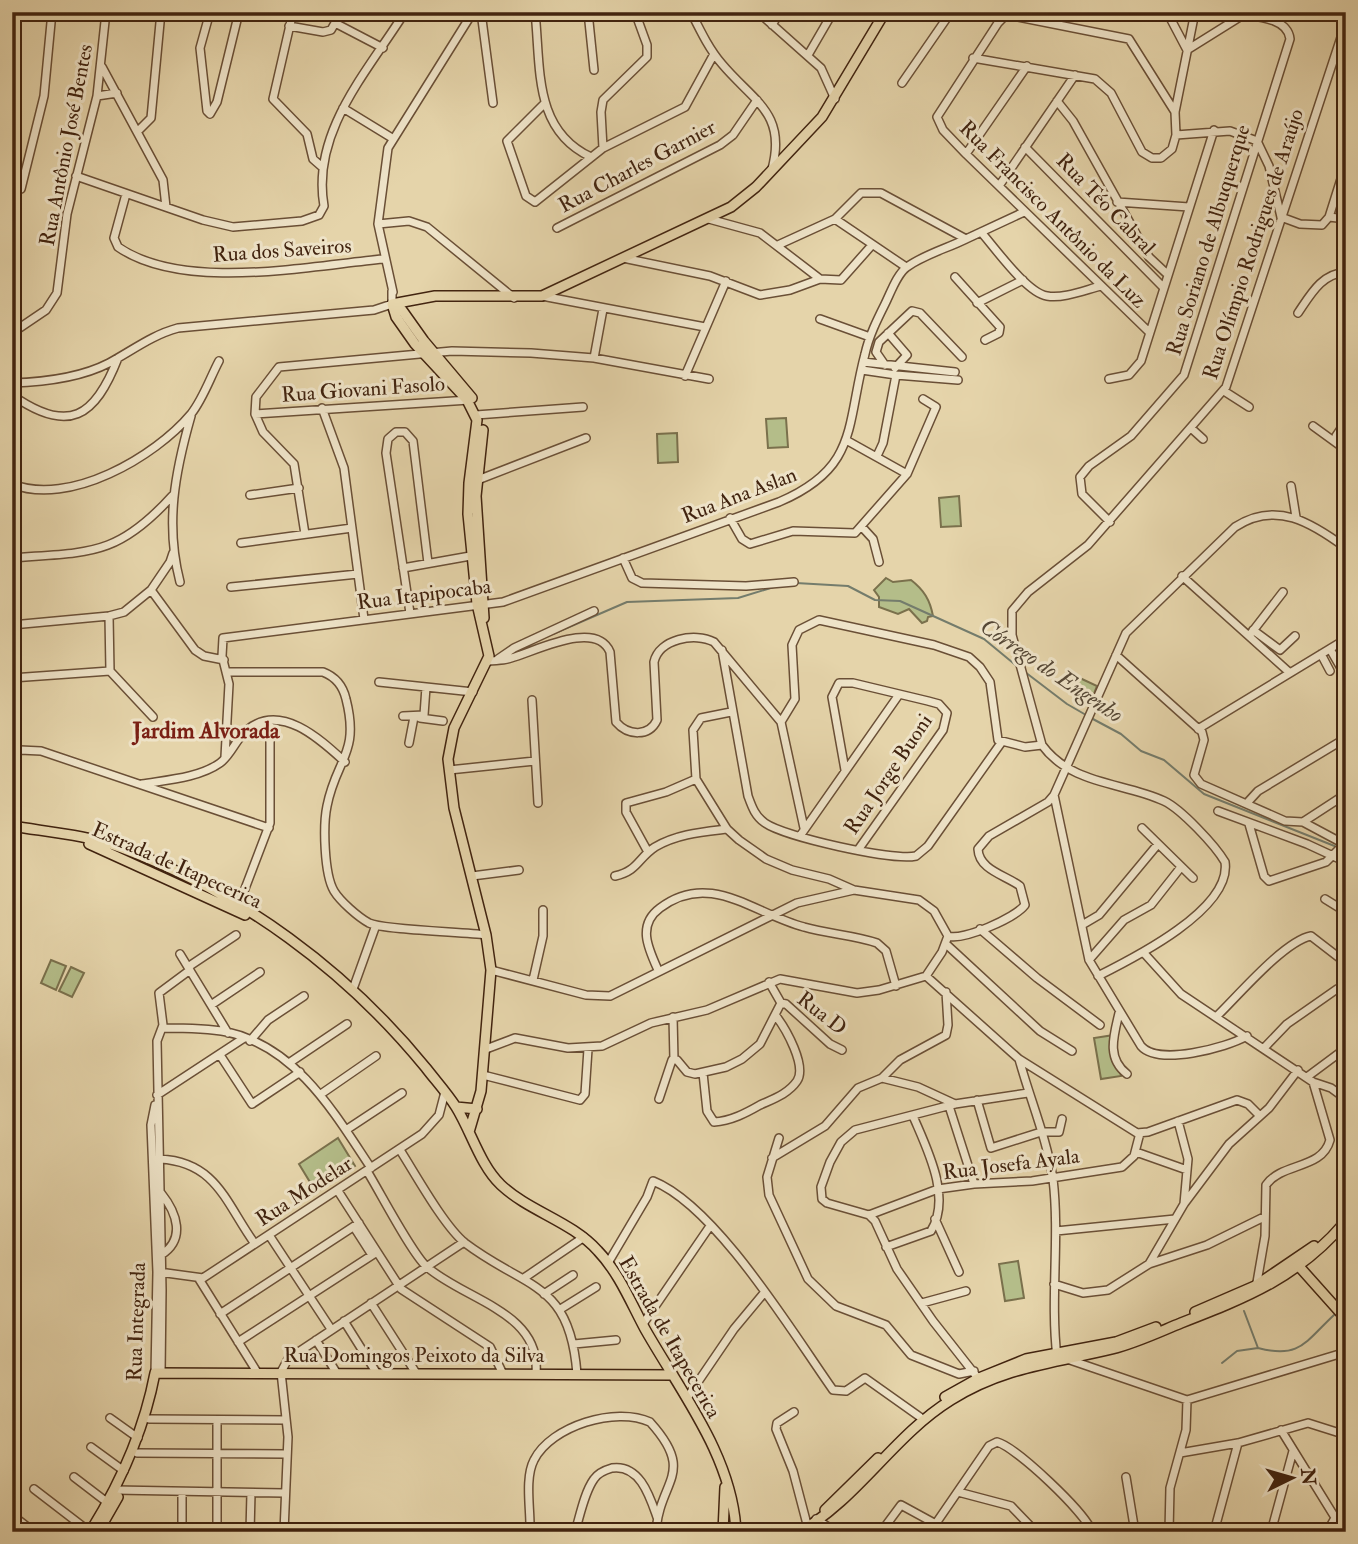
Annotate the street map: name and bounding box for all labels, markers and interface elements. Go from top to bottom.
street label: Rua Antônio José Bentes [34,42,99,248]
street label: Rua Olímpio Rodrigues de Araújo [1197,105,1310,383]
street label: Rua Charles Garnier [554,114,721,219]
street label: Rua Francisco Antônio da Luz [953,115,1152,314]
street label: Rua Soriano de Albuquerque [1160,121,1257,359]
street label: Rua Téo Cabral [1050,148,1161,261]
street label: Rua dos Saveiros [212,232,352,269]
street label: Rua Giovani Fasolo [280,370,446,409]
street label: Rua Ana Aslan [678,461,801,530]
street label: Rua Itapipocaba [355,573,493,616]
water label: Córrego do Engenho [974,612,1129,729]
street label: Rua Jorge Buoni [838,709,939,840]
district label: Jardim Alvorada [132,716,281,746]
street label: Estrada de Itapecerica [88,816,266,915]
street label: Rua D [791,986,852,1041]
street label: Rua Josefa Ayala [941,1143,1081,1186]
street label: Rua Modelar [251,1150,358,1233]
street label: Estrada de Itapecerica [612,1251,727,1424]
street label: Rua Integrada [121,1262,152,1382]
street label: Rua Domingos Peixoto da Silva [284,1342,545,1369]
north arrow [1256,1442,1326,1512]
text: N [1295,1466,1321,1487]

